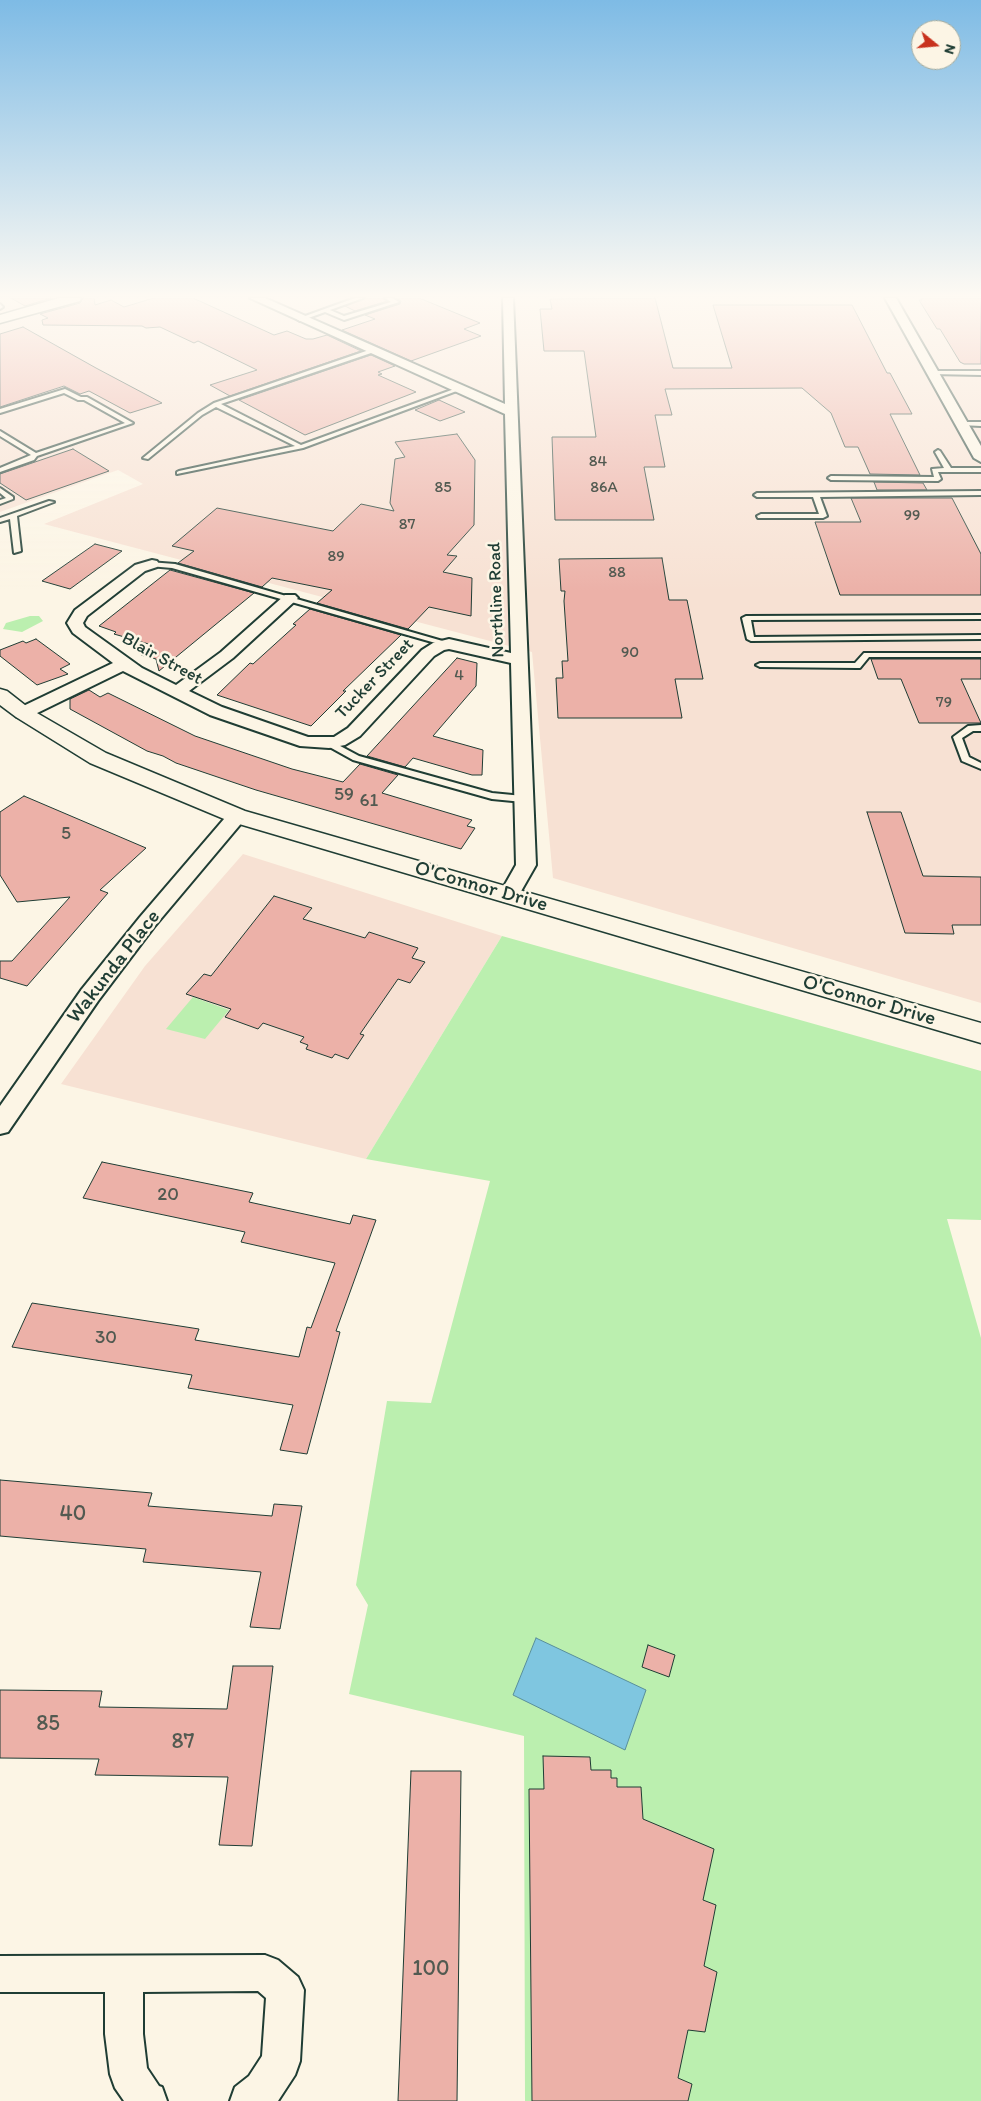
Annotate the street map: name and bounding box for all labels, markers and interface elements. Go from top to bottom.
north arrow [911,20,961,70]
text: N [940,42,959,56]
house number: 84 [589,452,607,472]
house number: 85 [434,478,452,498]
house number: 86A [590,478,618,498]
house number: 99 [904,506,920,526]
house number: 87 [399,515,415,535]
street label: Northline Road [484,542,510,658]
house number: 89 [327,547,345,567]
house number: 88 [608,563,626,583]
street label: Blair Street [118,628,206,690]
street label: Tucker Street [331,634,419,724]
house number: 90 [621,643,639,663]
house number: 4 [454,666,464,686]
house number: 79 [936,693,952,713]
house number: 59 [334,784,354,806]
house number: 61 [360,790,378,812]
house number: 5 [61,823,71,845]
street label: O'Connor Drive [411,856,551,918]
street label: Wakunda Place [62,905,166,1029]
street label: O'Connor Drive [799,970,939,1032]
house number: 20 [157,1184,179,1206]
house number: 30 [95,1327,117,1349]
house number: 40 [60,1501,86,1527]
house number: 85 [36,1711,60,1737]
house number: 87 [172,1729,194,1755]
house number: 100 [412,1956,450,1982]

